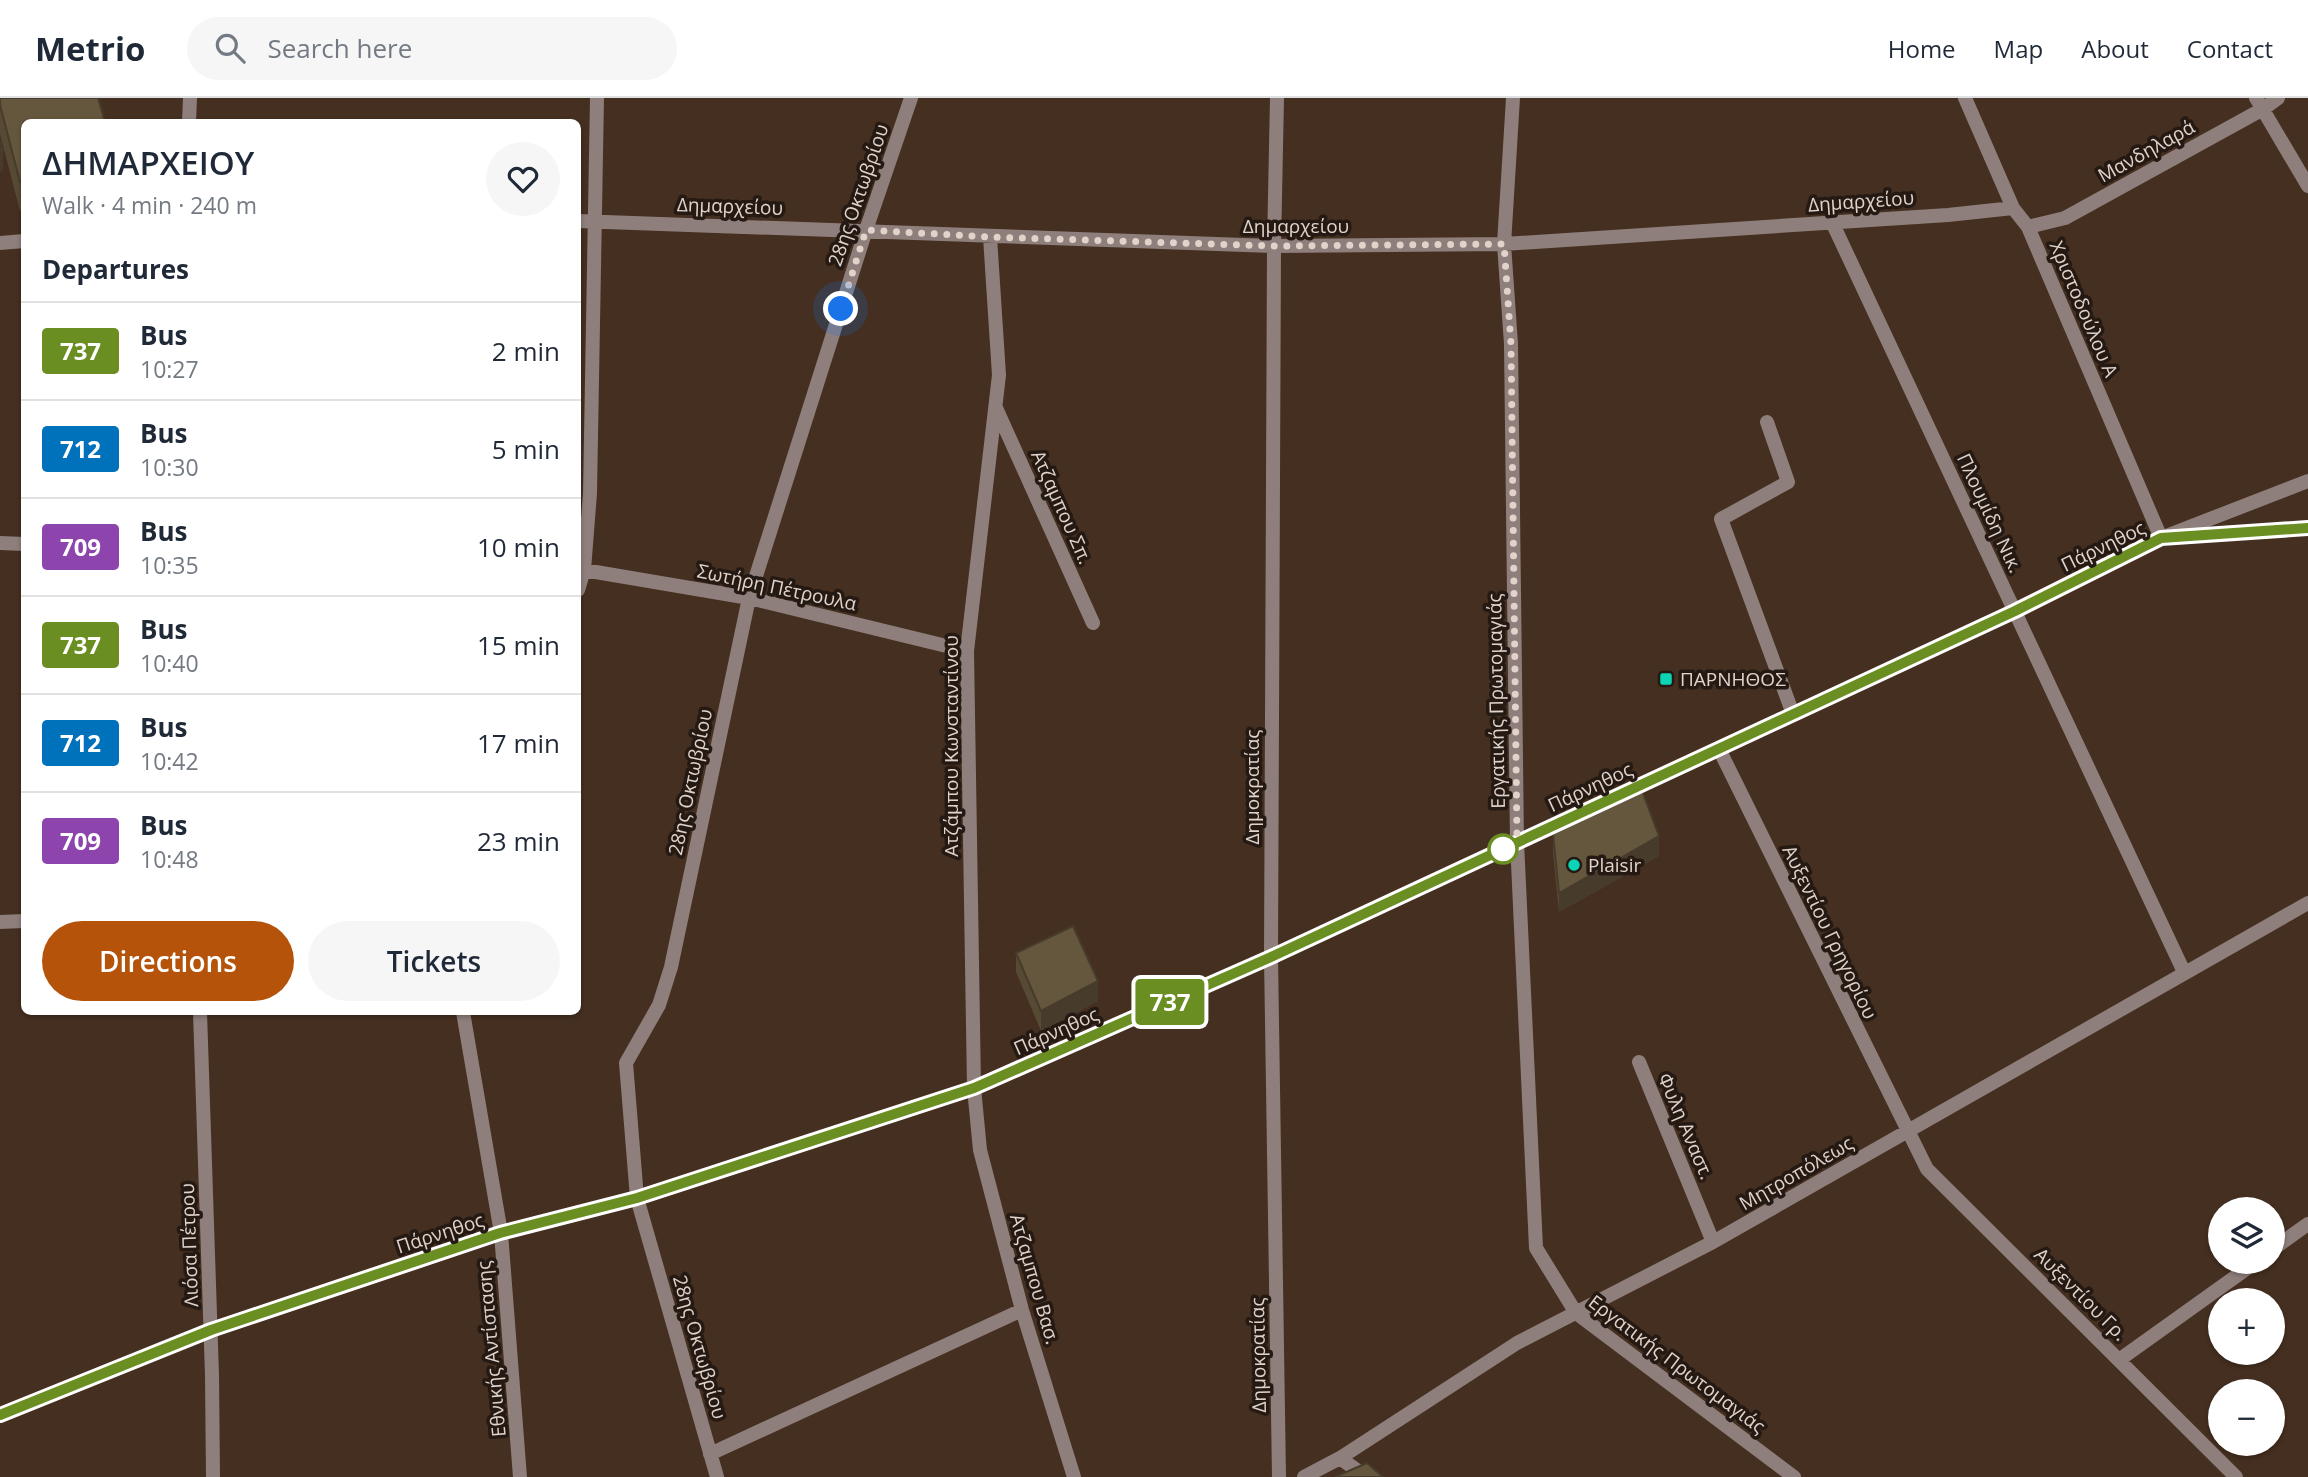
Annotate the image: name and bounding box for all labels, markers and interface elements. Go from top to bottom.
search box [187,17,677,80]
text: Metrio [35,26,145,71]
icon: search [211,29,249,67]
text: Search here [267,30,412,66]
text: Home [1888,32,1956,65]
text: Map [1994,32,2043,65]
text: About [2081,32,2149,65]
text: Contact [2187,32,2273,65]
street label: Μανδηλαρά [2093,114,2199,188]
street label: 28ης Οκτωβρίου [821,120,895,270]
text: ΔΗΜΑΡΧΕΙΟΥ [42,140,254,185]
button: heart [486,142,560,216]
street label: Δημαρχείου [1807,184,1915,218]
text: Walk · 4 min · 240 m [42,189,257,221]
street label: Δημαρχείου [676,191,784,221]
street label: Δημαρχείου [1243,213,1349,239]
street label: Χριστοδούλου Α [2044,237,2124,381]
text: Departures [42,251,189,287]
your location [823,291,858,326]
text: Bus [140,317,187,353]
text: 2 min [492,333,560,369]
text: 737 [60,334,101,367]
text: 10:27 [140,353,199,385]
text: Bus [140,415,187,451]
text: 5 min [492,431,560,467]
text: 712 [60,432,101,465]
street label: Ατζαμπου Σπ. [1025,446,1099,568]
street label: Πλουμίδη Νικ. [1951,449,2029,577]
text: 10:30 [140,451,199,483]
text: Bus [140,513,187,549]
street label: Πάρνηθος [2057,514,2149,578]
text: 10 min [477,529,560,565]
text: 709 [60,530,101,563]
text: 10:35 [140,549,199,581]
street label: Σωτήρη Πέτρουλα [695,557,859,617]
street label: Εργατικής Πρωτομαγιάς [1481,593,1511,809]
text: Bus [140,611,187,647]
text: 15 min [477,627,560,663]
text: 737 [60,628,101,661]
street label: Ατζάμπου Κωνσταντίνου [938,635,964,857]
text: 10:40 [140,647,199,679]
place label: ΠΑΡΝΗΘΟΣ [1680,666,1786,692]
marker: ΠΑΡΝΗΘΟΣ [1658,671,1674,687]
street label: 28ης Οκτωβρίου [662,707,718,857]
text: Bus [140,709,187,745]
text: 17 min [477,725,560,761]
text: 712 [60,726,101,759]
street label: Δημοκρατίας [1239,729,1265,845]
text: 10:42 [140,745,199,777]
street label: Πάρνηθος [1543,756,1637,818]
text: Bus [140,807,187,843]
text: 23 min [477,823,560,859]
text: 709 [60,824,101,857]
unlabelled marker [1488,834,1518,864]
street label: Αυξεντίου Γρηγορίου [1777,841,1883,1023]
text: 10:48 [140,843,199,875]
place label: Plaisir [1588,852,1641,878]
marker: Plaisir [1566,857,1582,873]
button: Directions [42,921,294,1001]
button: Tickets [308,921,560,1001]
line badge: 737 [1130,979,1210,1025]
text: 737 [1149,985,1191,1018]
street label: Πάρνηθος [1009,1001,1103,1061]
street label: Φυλη Αναστ. [1652,1069,1720,1183]
street label: Μητροπόλεως [1734,1130,1858,1216]
street label: Λιόσα Πέτρου [174,1183,204,1307]
map controls [2208,1197,2285,1456]
button: layers [2208,1197,2285,1274]
street label: Πάρνηθος [393,1207,487,1259]
street label: Ατζαμπου Βασ. [1004,1211,1066,1347]
street label: Αυξεντίου Γρ. [2029,1242,2133,1346]
street label: Εθνικής Αντίστασης [470,1260,512,1438]
street label: 28ης Οκτωβρίου [667,1272,733,1422]
button: + [2208,1288,2285,1365]
street label: Εργατικής Πρωτομαγιάς [1583,1289,1771,1439]
street label: Δημοκρατίας [1244,1297,1272,1413]
button: − [2208,1379,2285,1456]

